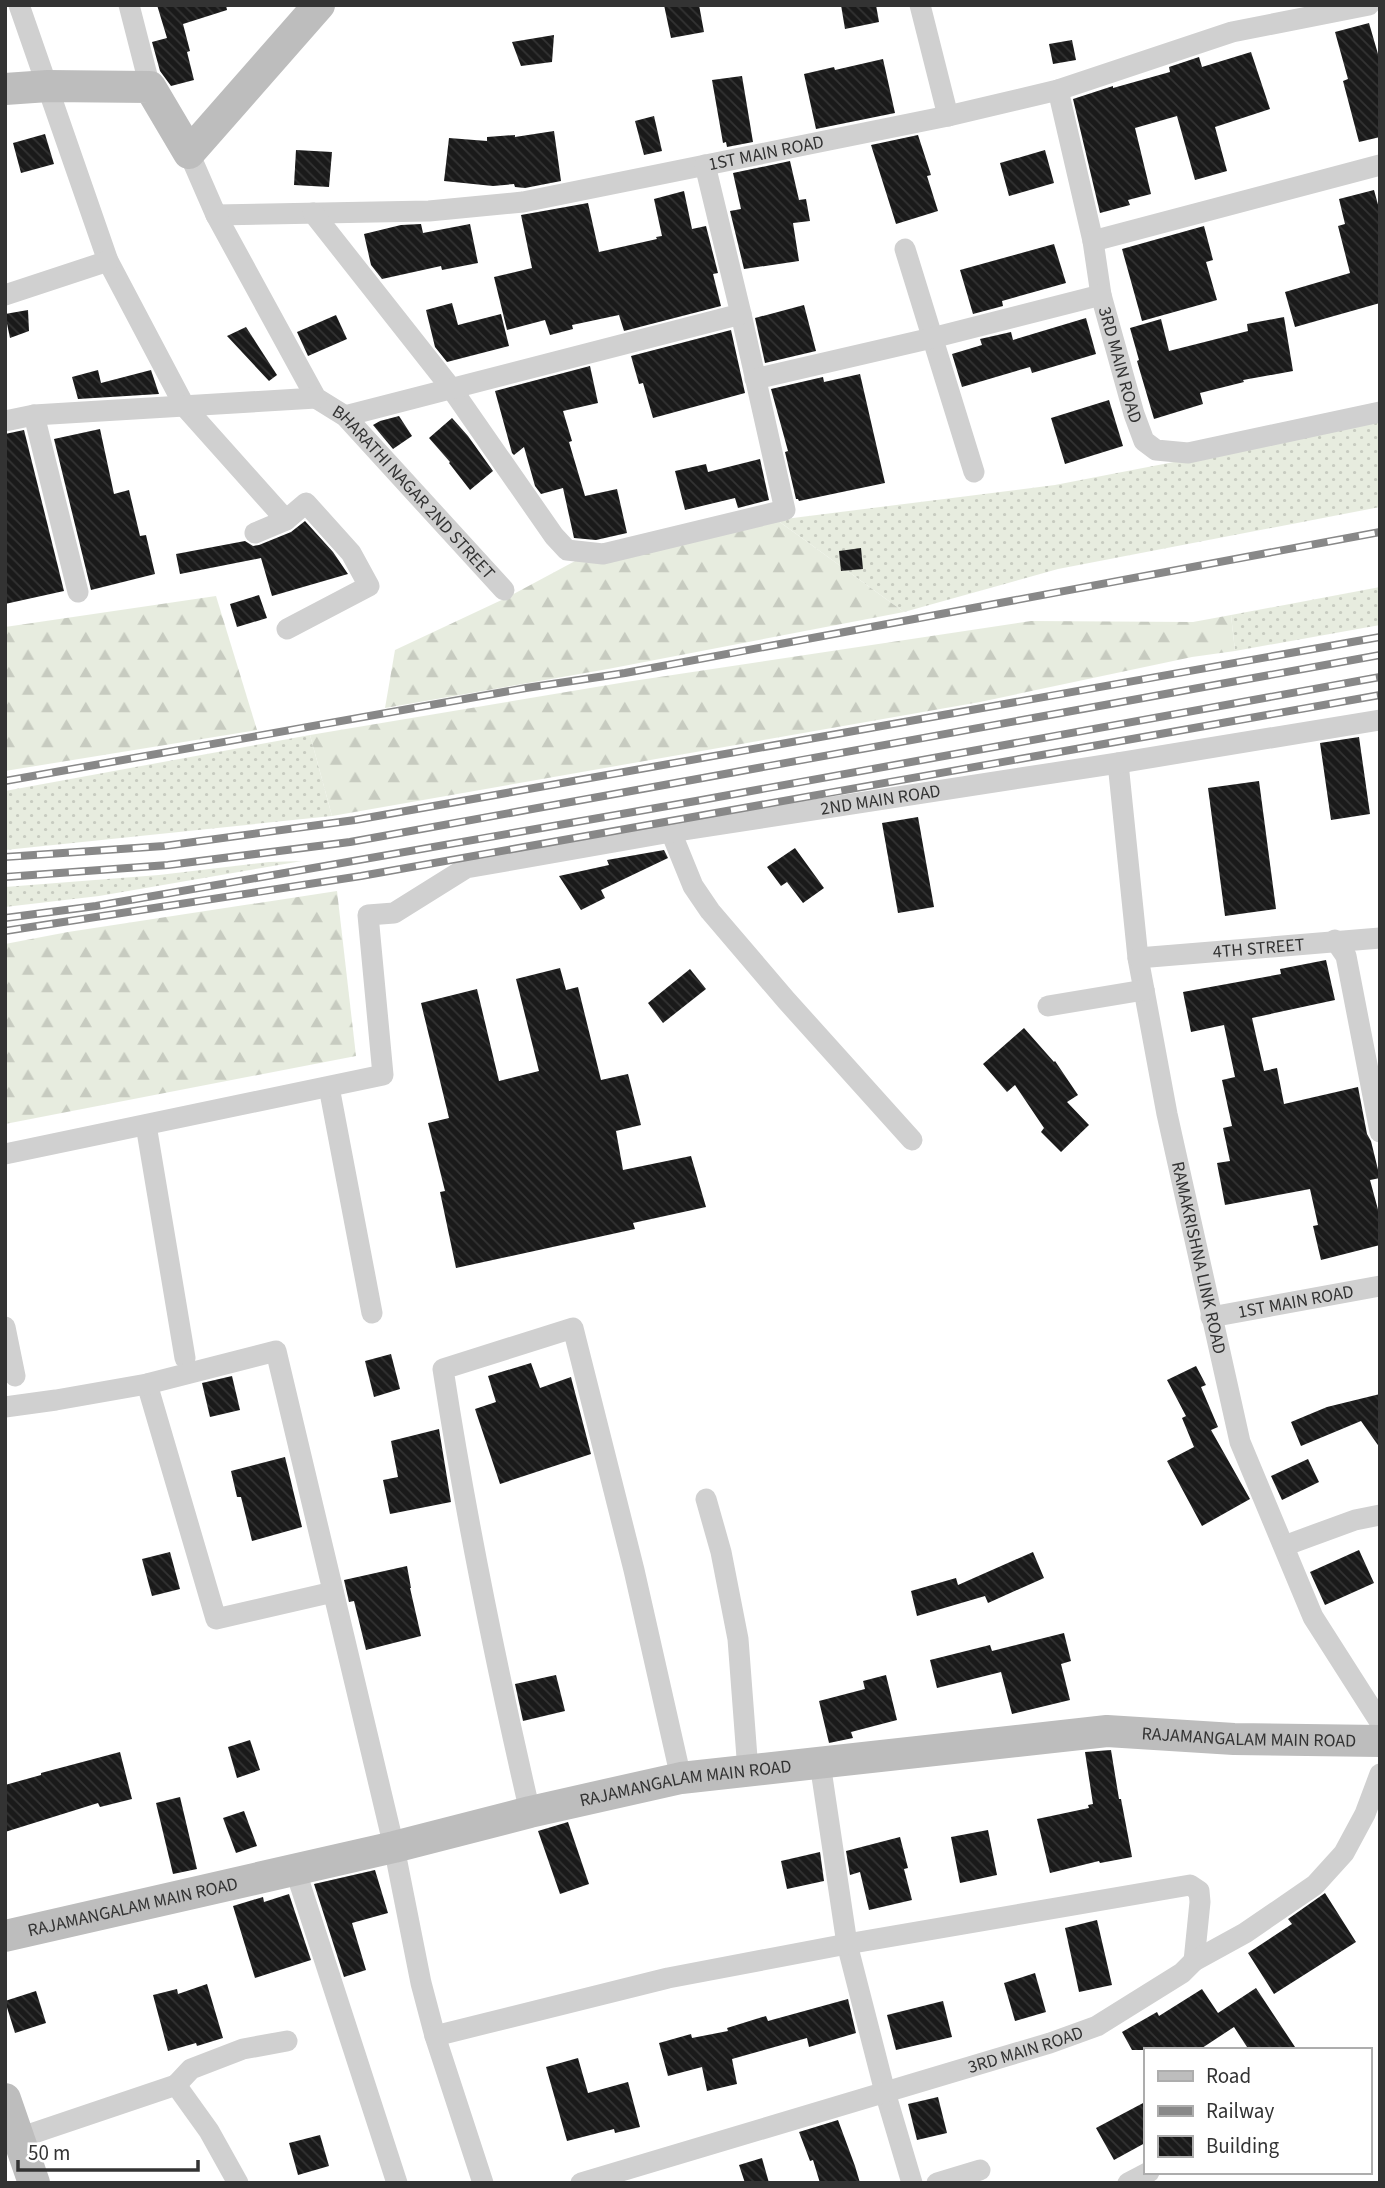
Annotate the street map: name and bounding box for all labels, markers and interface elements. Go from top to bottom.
street label: 1ST MAIN ROAD [706,129,826,177]
street label: 3RD MAIN ROAD [1092,304,1148,427]
street label: BHARATHI NAGAR 2ND STREET [327,399,501,585]
street label: 2ND MAIN ROAD [819,779,942,822]
street label: 4TH STREET [1212,932,1306,965]
street label: RAMAKRISHNA LINK ROAD [1165,1159,1232,1357]
street label: 1ST MAIN ROAD [1236,1279,1356,1325]
street label: RAJAMANGALAM MAIN ROAD [1141,1721,1356,1754]
street label: RAJAMANGALAM MAIN ROAD [577,1754,793,1813]
street label: RAJAMANGALAM MAIN ROAD [25,1871,240,1943]
street label: 3RD MAIN ROAD [965,2020,1087,2080]
legend [1144,2048,1371,2174]
text: Road [1206,2061,1251,2091]
text: Railway [1206,2096,1274,2126]
scale bar [18,2128,198,2172]
text: Building [1206,2131,1280,2161]
text: 50 m [28,2138,70,2168]

